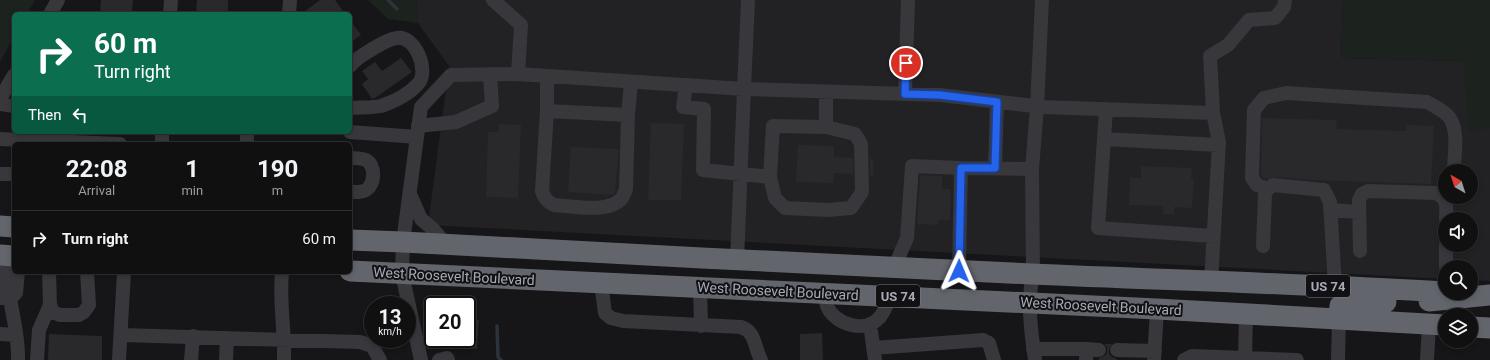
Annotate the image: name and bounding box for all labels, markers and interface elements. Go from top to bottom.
text: 60 m [94,27,157,60]
icon: right [28,28,80,80]
pin [889,46,923,80]
icon: arrive [895,52,917,74]
text: Turn right [94,61,171,82]
icon: left [69,104,91,126]
text: Then [28,106,61,124]
text: 22:08 [66,155,128,183]
text: 1 [185,155,199,183]
text: 190 [257,155,298,183]
north arrow [1438,164,1478,204]
map controls [1438,164,1478,348]
text: Arrival [78,183,115,198]
text: min [181,183,203,198]
text: m [272,183,283,198]
button: sound [1438,212,1478,252]
icon: right [28,228,50,250]
text: Turn right [62,230,128,248]
text: 60 m [302,230,336,248]
position arrow [938,250,980,292]
button: search [1438,260,1478,300]
street label: West Roosevelt Boulevard [373,264,535,288]
road number: US 74 [1306,275,1350,297]
street label: West Roosevelt Boulevard [697,279,859,303]
road number: US 74 [876,285,920,307]
street label: West Roosevelt Boulevard [1020,294,1182,318]
speed limit sign: 20 [424,296,476,348]
text: 13 [379,305,401,329]
button: layers [1438,308,1478,348]
text: km/h [378,326,402,337]

